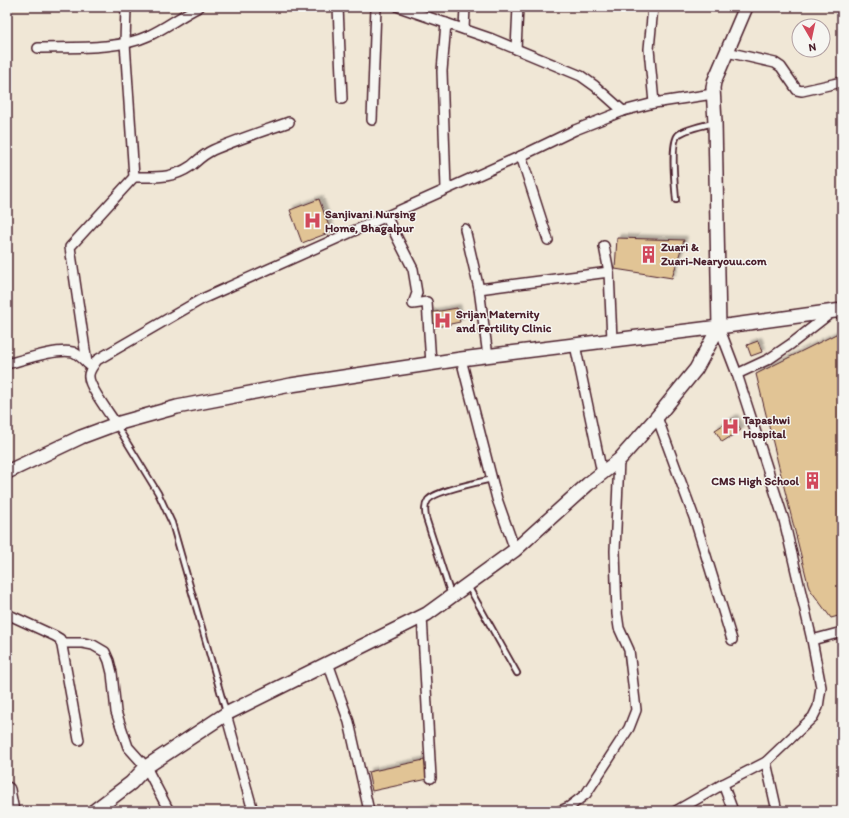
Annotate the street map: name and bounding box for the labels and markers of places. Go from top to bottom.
place label: Sanjivani Nursing Home, Bhagalpur [325,207,417,236]
hospital icon: Sanjivani Nursing Home, Bhagalpur [302,211,322,231]
place label: Zuari & Zuari-Nearyouu.com [661,240,767,269]
building icon: Zuari & Zuari-Nearyouu.com [638,244,658,264]
place label: Srijan Maternity and Fertility Clinic [456,307,552,336]
hospital icon: Srijan Maternity and Fertility Clinic [433,311,453,331]
place label: Tapashwi Hospital [742,413,790,442]
hospital icon: Tapashwi Hospital [720,417,740,437]
building icon: CMS High School [802,471,822,491]
place label: CMS High School [711,474,800,489]

